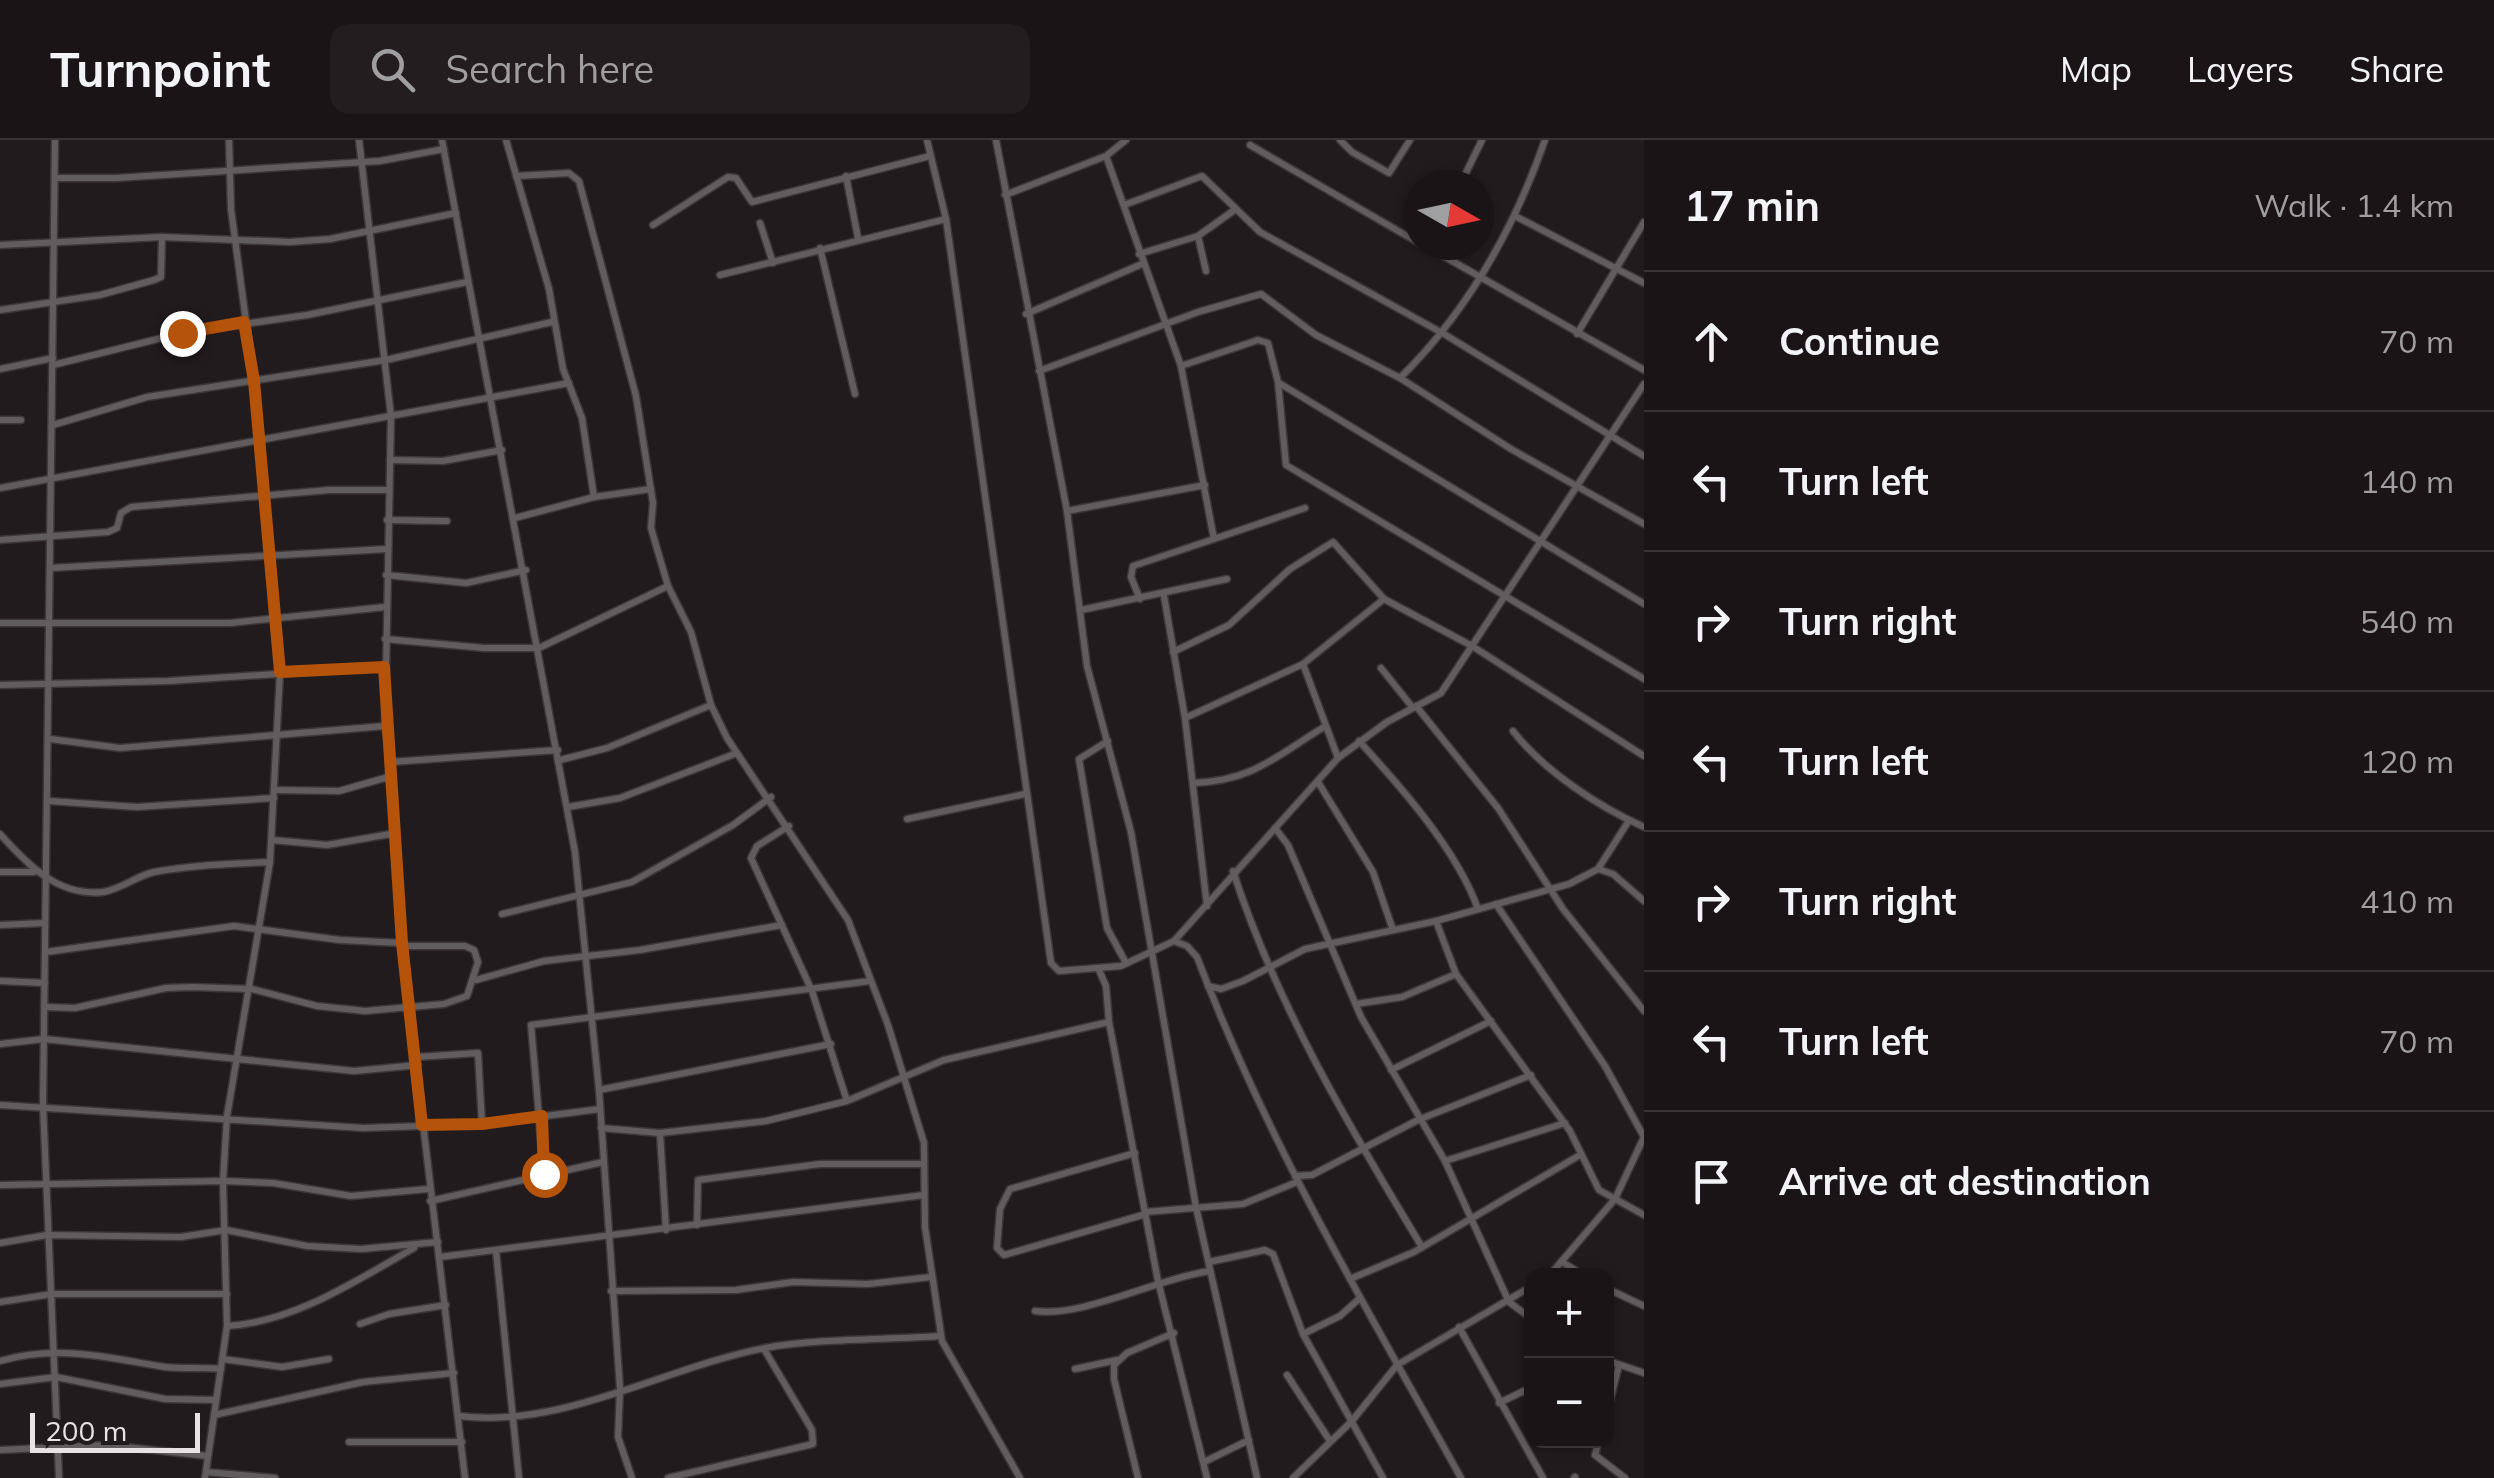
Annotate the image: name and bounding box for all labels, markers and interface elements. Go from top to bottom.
search box [330,24,1030,114]
text: Turnpoint [50,39,270,99]
icon: search [365,42,420,97]
text: Search here [445,45,654,93]
text: Map [2060,47,2132,91]
text: Layers [2187,47,2294,91]
text: Share [2349,47,2444,91]
north arrow [1404,170,1494,260]
text: 17 min [1684,179,1820,232]
text: Walk · 1.4 km [2254,185,2454,225]
route end [160,311,206,357]
icon: ahead [1684,314,1739,369]
text: Continue [1779,317,1940,365]
text: 70 m [2379,321,2454,361]
icon: left [1684,454,1739,509]
text: Turn left [1779,457,1929,505]
text: 140 m [2360,461,2454,501]
icon: right [1684,594,1739,649]
text: Turn right [1779,597,1956,645]
text: 540 m [2360,601,2454,641]
icon: left [1684,734,1739,789]
text: Turn left [1779,737,1929,785]
text: 120 m [2360,741,2454,781]
icon: right [1684,874,1739,929]
text: Turn right [1779,877,1956,925]
text: 410 m [2360,881,2454,921]
icon: left [1684,1014,1739,1069]
text: Turn left [1779,1017,1929,1065]
text: 70 m [2379,1021,2454,1061]
route start [522,1152,568,1198]
icon: arrive [1684,1154,1739,1209]
text: Arrive at destination [1779,1157,2151,1205]
map controls [1524,1268,1614,1448]
button: + [1524,1268,1614,1358]
button: − [1524,1358,1614,1448]
scale bar [30,1408,200,1452]
text: 200 m [45,1413,127,1448]

